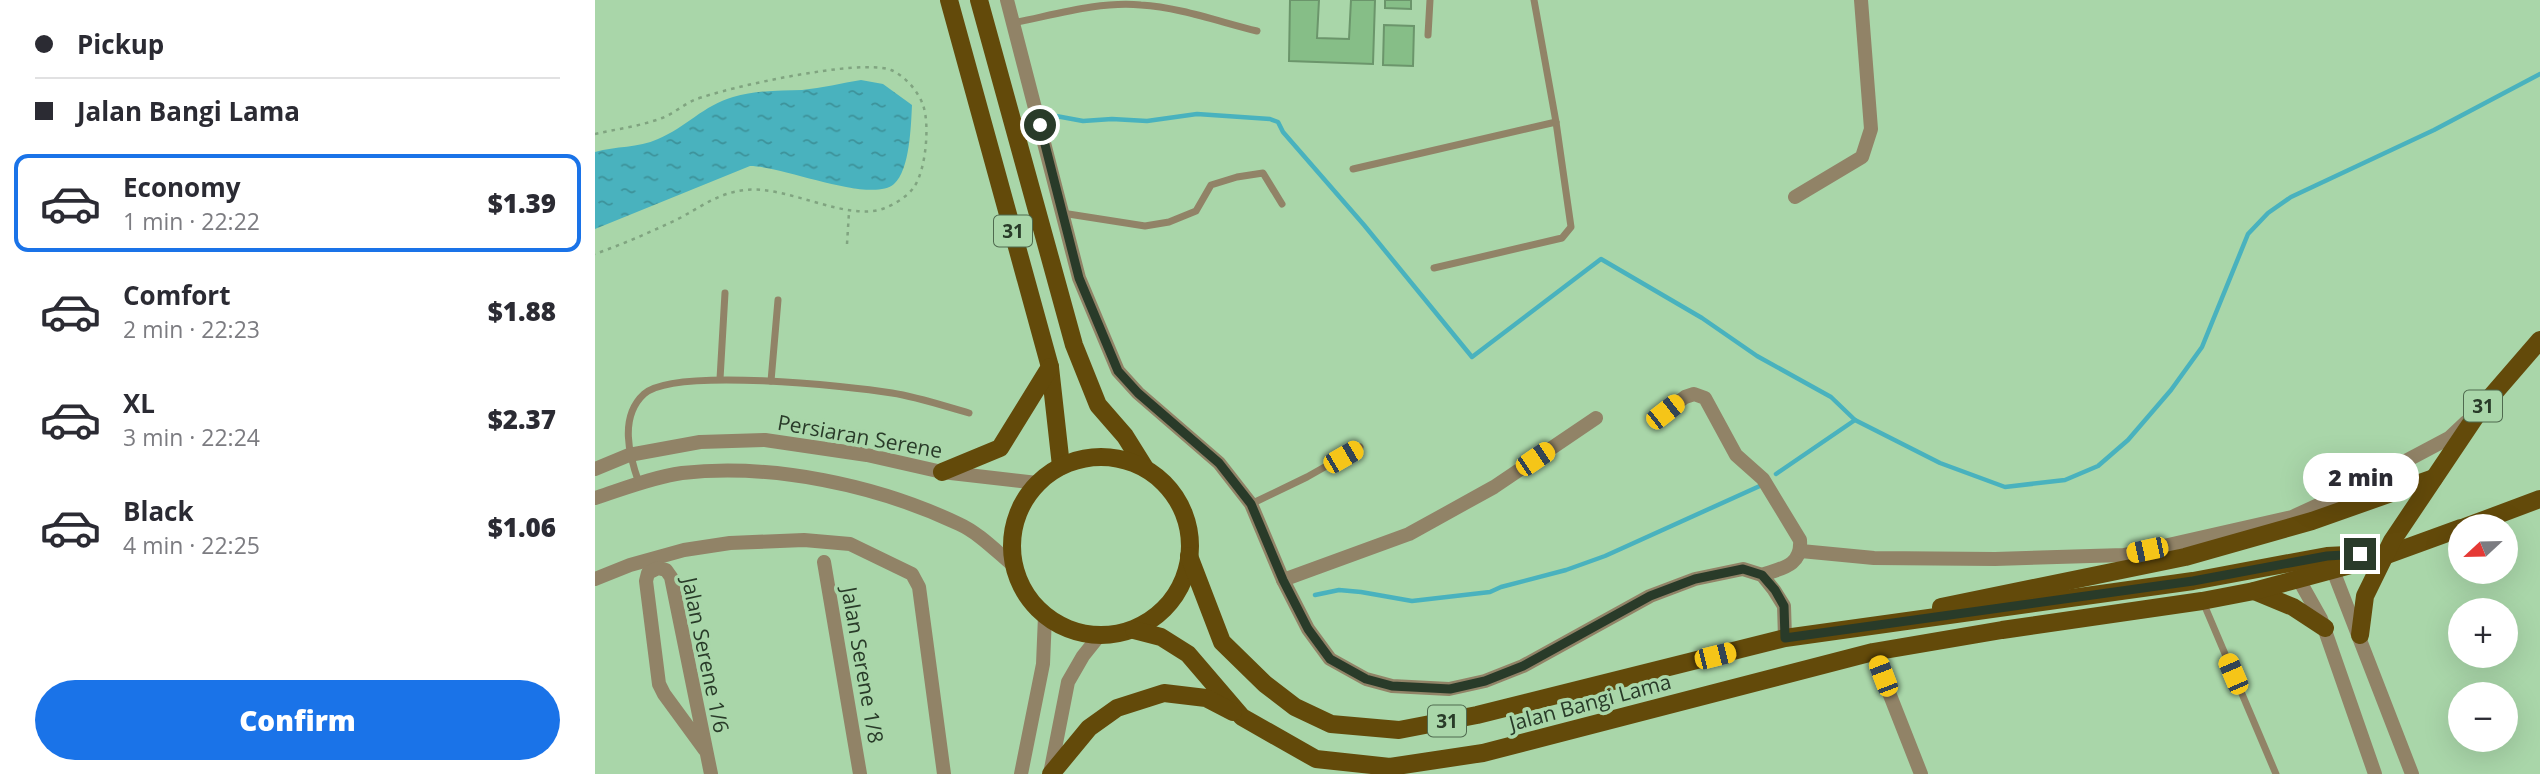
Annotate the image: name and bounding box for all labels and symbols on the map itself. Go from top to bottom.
route start [1024,109,1056,141]
road number: 31 [994,216,1032,246]
road number: 31 [2464,390,2502,422]
car [1642,391,1689,433]
street label: Persiaran Serene [775,408,945,464]
car [1320,437,1367,477]
car [1512,439,1559,479]
callout: 2 min [2302,452,2418,502]
north arrow [2448,514,2518,584]
car [2125,535,2170,565]
route end [2344,538,2376,570]
street label: Jalan Serene 1/6 [675,573,736,735]
street label: Jalan Serene 1/8 [835,583,891,745]
car [1693,641,1738,671]
car [2216,651,2251,697]
car [1866,653,1901,699]
street label: Jalan Bangi Lama [1504,667,1674,738]
road number: 31 [1428,706,1466,736]

